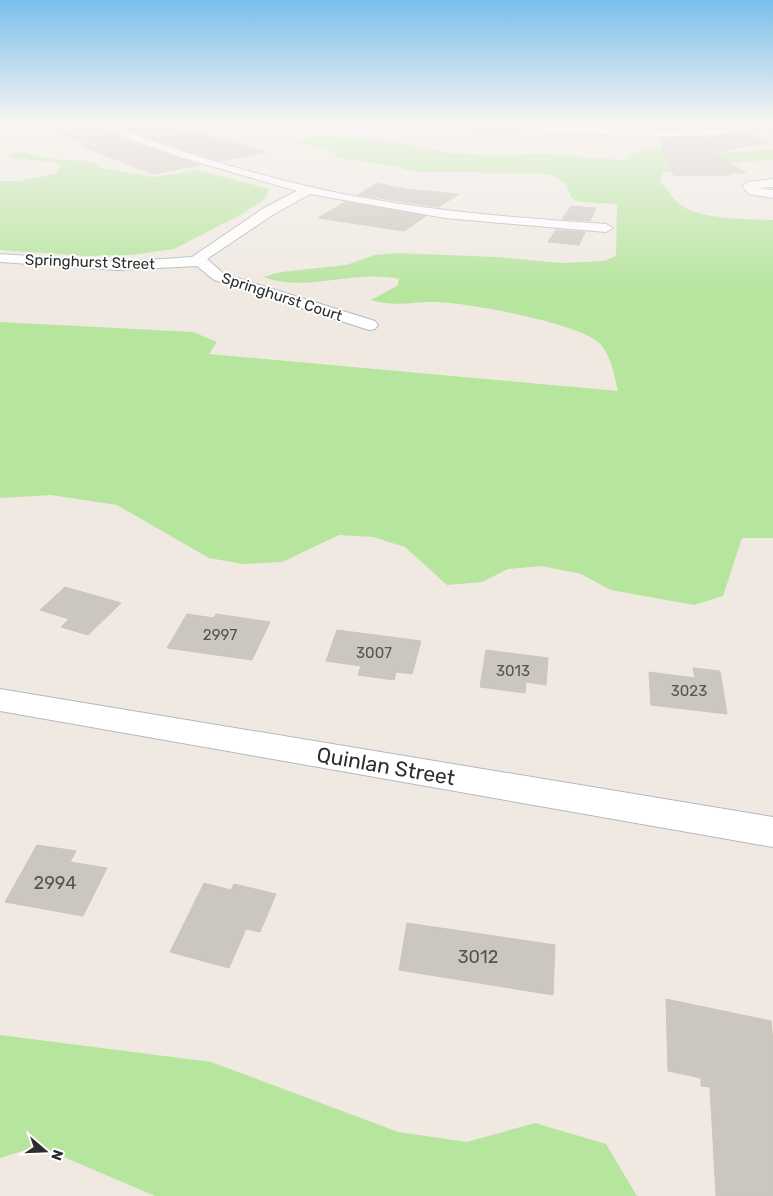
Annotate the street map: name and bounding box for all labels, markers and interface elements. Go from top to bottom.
street label: Springhurst Street [25,251,155,273]
street label: Springhurst Court [219,269,345,325]
house number: 2997 [203,626,237,644]
house number: 3007 [356,644,392,662]
house number: 3013 [496,662,530,680]
house number: 3023 [671,682,707,700]
street label: Quinlan Street [315,742,457,790]
house number: 2994 [34,872,76,894]
house number: 3012 [458,946,498,968]
north arrow [20,1126,70,1176]
text: N [47,1148,66,1163]

